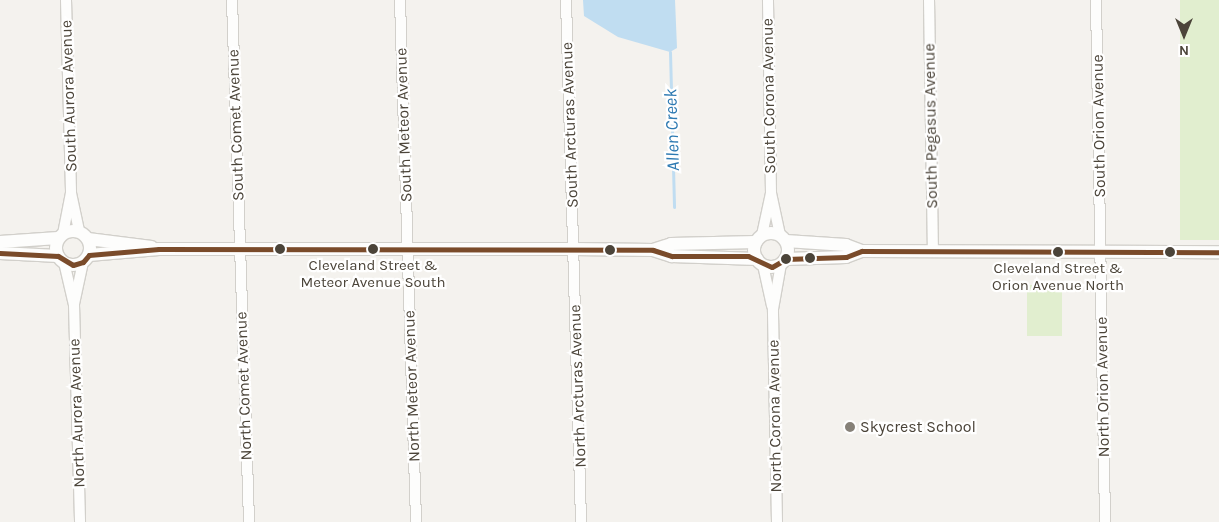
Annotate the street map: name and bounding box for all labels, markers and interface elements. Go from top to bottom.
north arrow [1159,10,1209,60]
street label: South Corona Avenue [758,18,780,174]
street label: South Aurora Avenue [57,20,81,172]
street label: South Arcturas Avenue [558,42,582,208]
text: N [1179,42,1189,59]
street label: South Pegasus Avenue [920,43,942,209]
street label: South Meteor Avenue [392,47,416,203]
street label: South Comet Avenue [224,49,248,201]
street label: South Orion Avenue [1088,54,1110,198]
water label: Allen Creek [660,89,684,171]
unlabelled marker [275,244,285,254]
marker: Cleveland Street & Meteor Avenue South [368,244,378,254]
unlabelled marker [605,245,615,255]
marker: Cleveland Street & Orion Avenue North [1053,247,1063,257]
unlabelled marker [1165,247,1175,257]
unlabelled marker [805,253,815,263]
unlabelled marker [781,254,791,264]
place label: Cleveland Street & Meteor Avenue South [301,256,445,291]
place label: Cleveland Street & Orion Avenue North [992,259,1124,294]
street label: North Arcturas Avenue [566,304,590,468]
street label: North Meteor Avenue [400,310,424,462]
street label: North Comet Avenue [232,311,256,461]
street label: North Orion Avenue [1092,317,1114,457]
street label: North Aurora Avenue [65,338,89,488]
street label: North Corona Avenue [764,339,786,493]
place label: Skycrest School [860,417,976,437]
marker: Skycrest School [844,421,856,433]

